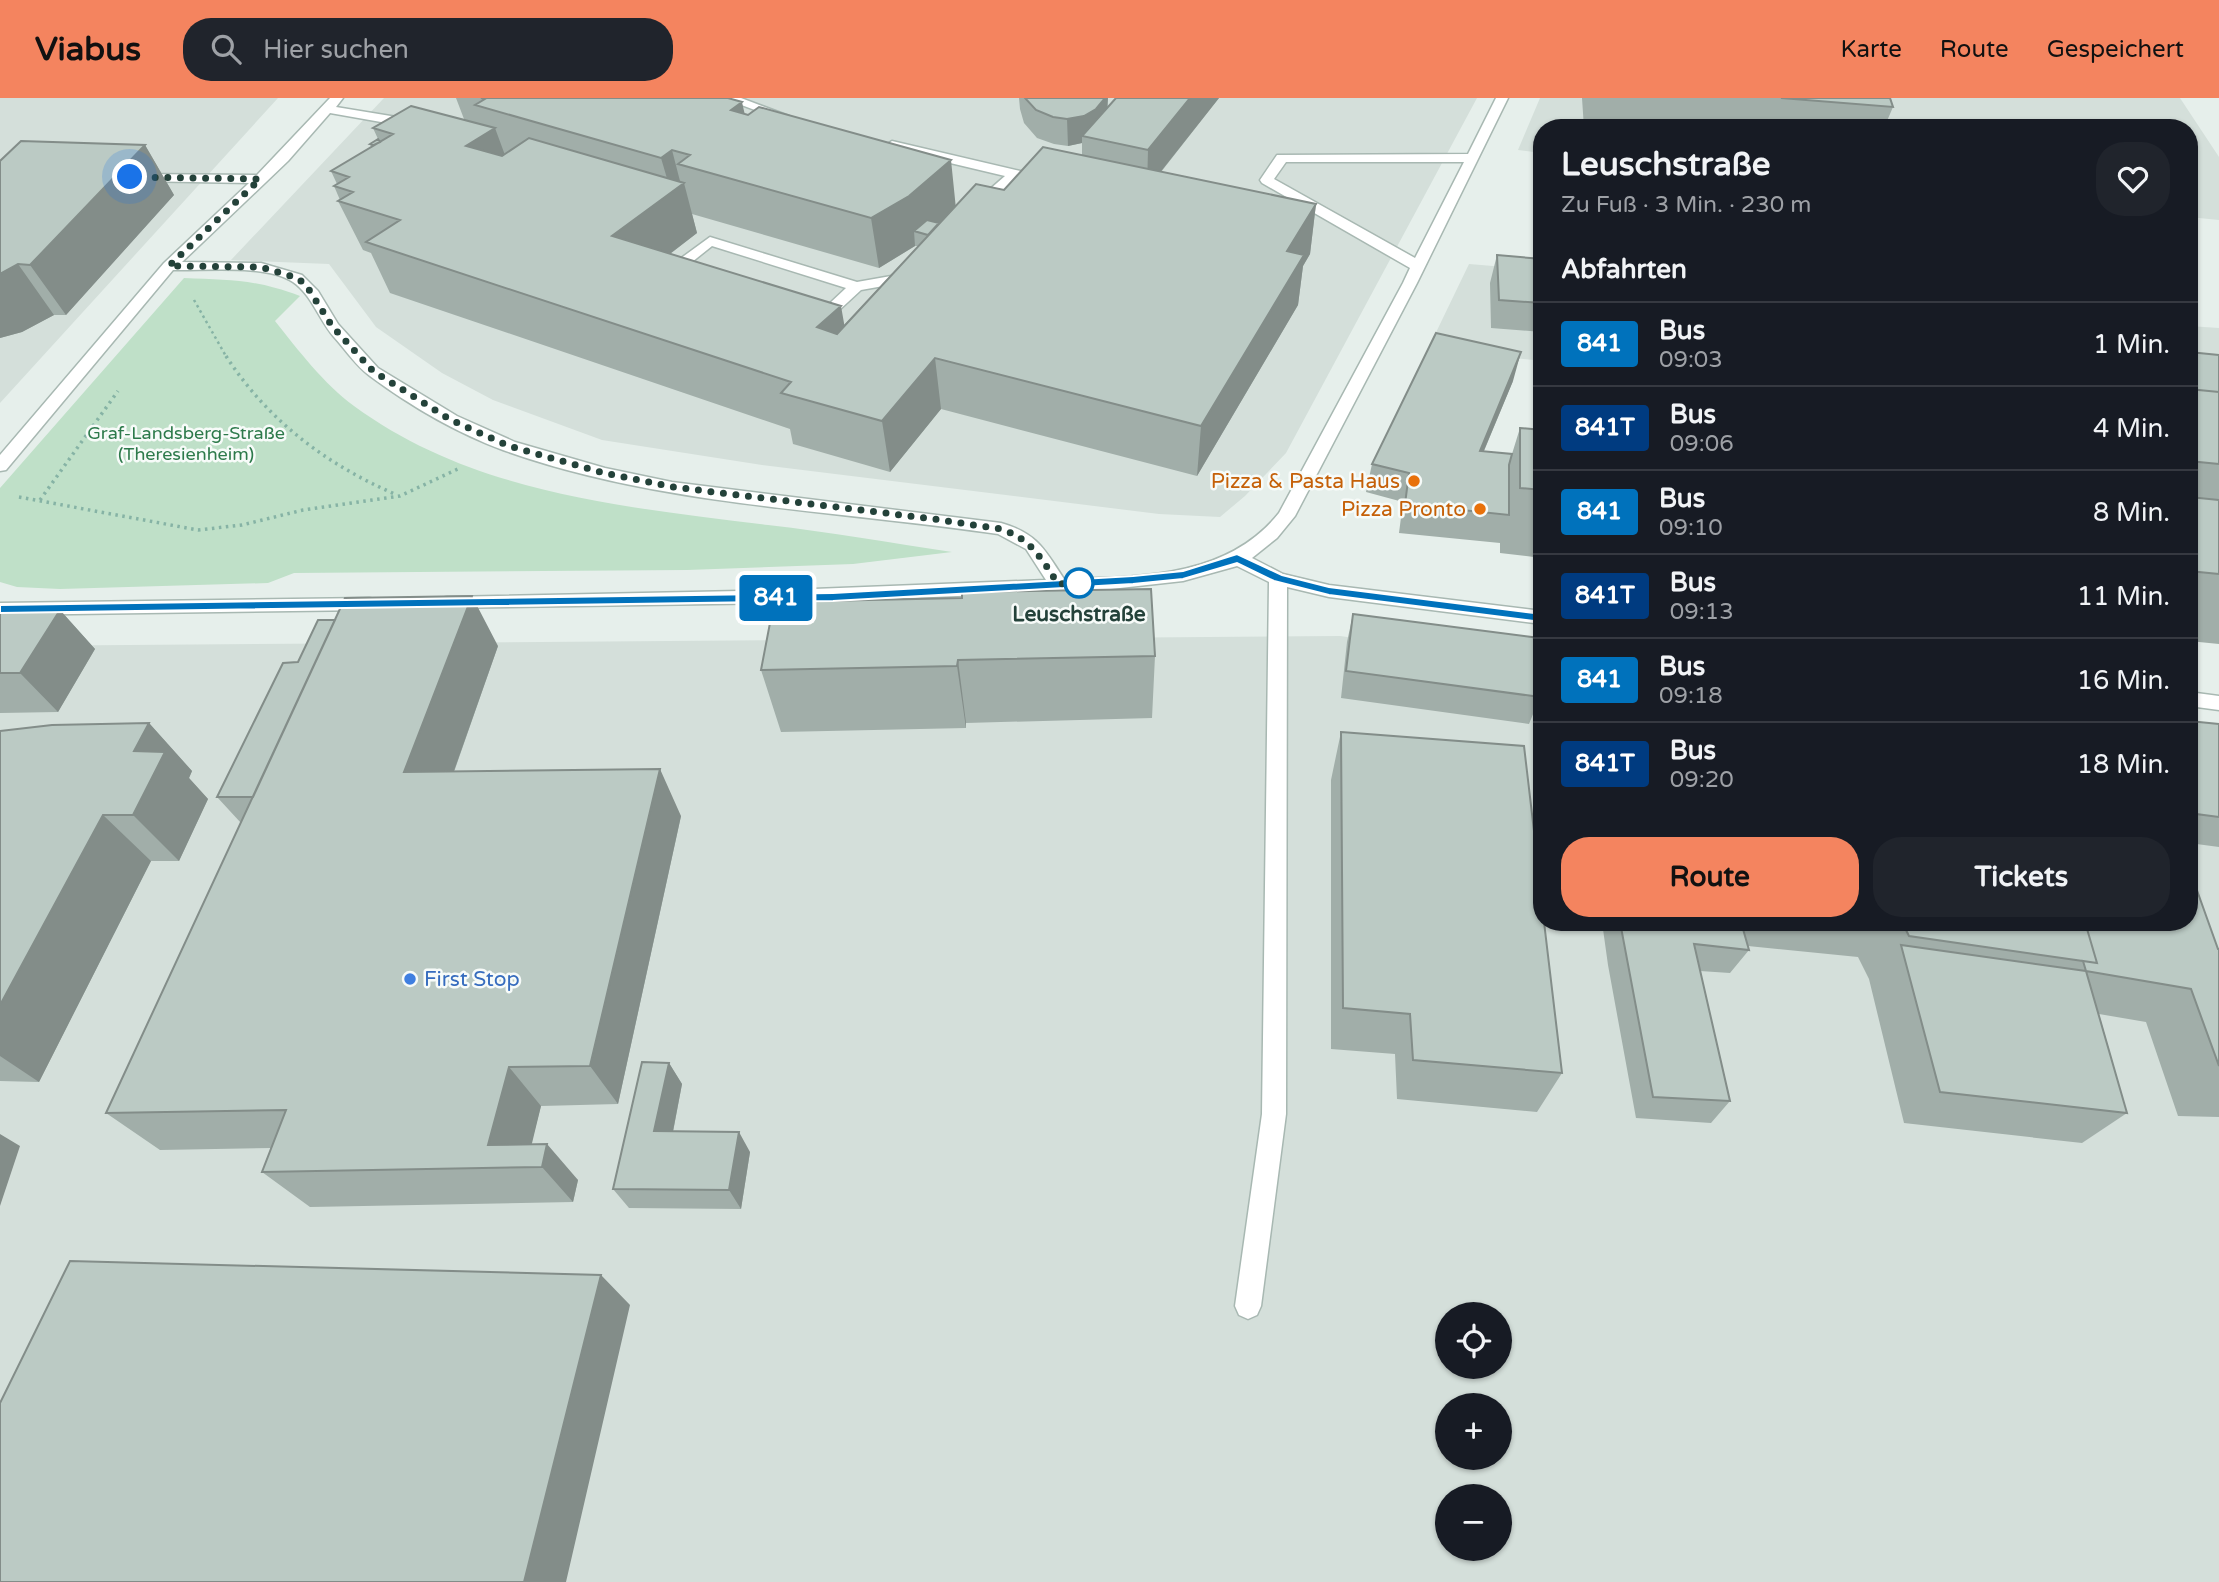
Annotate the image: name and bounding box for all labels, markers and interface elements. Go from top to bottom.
search box [183,18,673,81]
text: Viabus [35,30,141,69]
icon: search [207,30,245,68]
text: Hier suchen [263,34,409,65]
text: Karte [1840,35,1902,64]
text: Route [1940,35,2009,64]
text: Gespeichert [2047,35,2184,64]
button: heart [2096,142,2170,216]
text: Leuschstraße [1561,145,1771,184]
your location [112,159,147,194]
text: Zu Fuß · 3 Min. · 230 m [1561,191,1811,219]
text: Abfahrten [1561,254,1687,285]
text: Bus [1659,315,1705,346]
text: 841 [1577,329,1622,358]
text: 1 Min. [2093,329,2170,360]
text: 09:03 [1659,346,1723,374]
text: Bus [1670,399,1716,430]
text: 841T [1575,413,1635,442]
text: 4 Min. [2093,413,2170,444]
park label: Graf-Landsberg-Straße (Theresienheim) [87,422,285,465]
text: 09:06 [1670,430,1734,458]
place label: Pizza & Pasta Haus [1211,469,1400,494]
marker: Pizza & Pasta Haus [1406,473,1422,489]
text: Bus [1659,483,1705,514]
place label: Pizza Pronto [1341,497,1466,522]
text: 841 [1577,497,1622,526]
text: 8 Min. [2093,497,2170,528]
marker: Pizza Pronto [1472,501,1488,517]
text: 09:10 [1659,514,1723,542]
text: Bus [1670,567,1716,598]
marker: Leuschstraße [1064,568,1094,598]
line badge: 841 [736,575,816,621]
text: 841T [1575,581,1635,610]
text: 11 Min. [2077,581,2170,612]
text: 841 [753,583,799,612]
text: 09:13 [1670,598,1734,626]
place label: Leuschstraße [1012,602,1146,627]
text: Bus [1659,651,1705,682]
text: 841 [1577,665,1622,694]
text: 16 Min. [2077,665,2170,696]
text: 09:18 [1659,682,1723,710]
text: Bus [1670,735,1716,766]
text: 841T [1575,749,1635,778]
text: 18 Min. [2077,749,2170,780]
text: 09:20 [1670,766,1734,794]
button: Route [1561,837,1859,917]
button: Tickets [1873,837,2170,917]
place label: First Stop [424,967,520,992]
marker: First Stop [402,971,418,987]
map controls [1435,1302,1512,1561]
button: locate [1435,1302,1512,1379]
button: + [1435,1393,1512,1470]
button: − [1435,1484,1512,1561]

